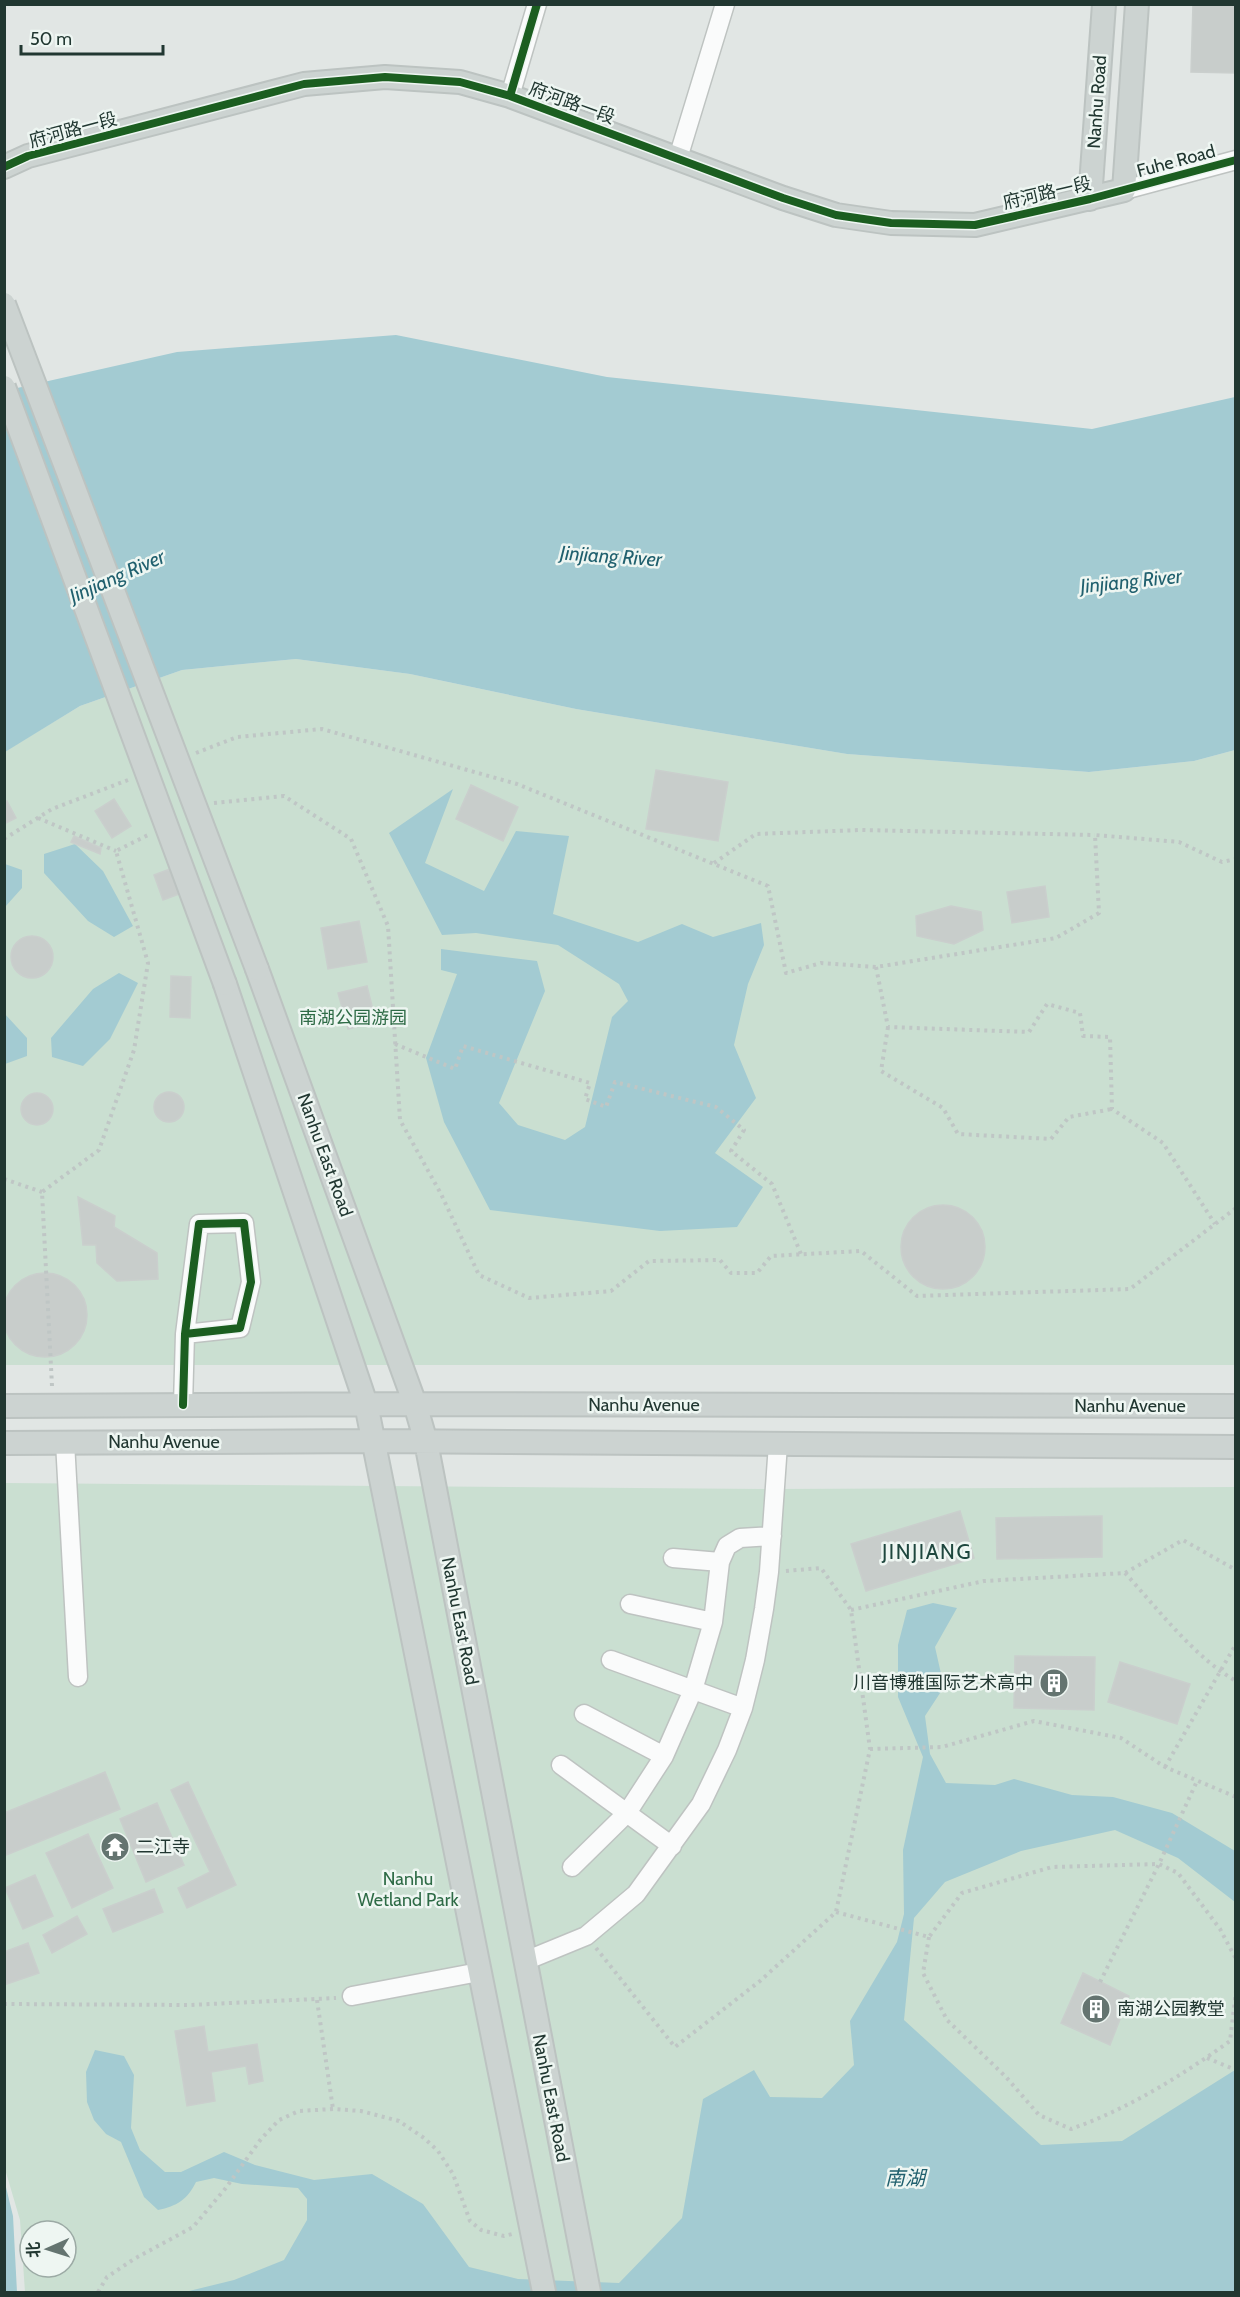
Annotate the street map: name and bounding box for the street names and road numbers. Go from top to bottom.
street label: Nanhu Road [1083,55,1111,149]
street label: 府河路一段 [526,77,618,129]
street label: 府河路一段 [27,108,119,152]
street label: Fuhe Road [1134,140,1218,182]
street label: 府河路一段 [1001,172,1093,214]
street label: Nanhu East Road [292,1090,358,1220]
street label: Nanhu Avenue [588,1394,700,1416]
street label: Nanhu Avenue [1074,1395,1186,1417]
street label: Nanhu Avenue [108,1431,220,1453]
street label: Nanhu East Road [437,1555,483,1687]
street label: Nanhu East Road [528,2032,574,2164]

